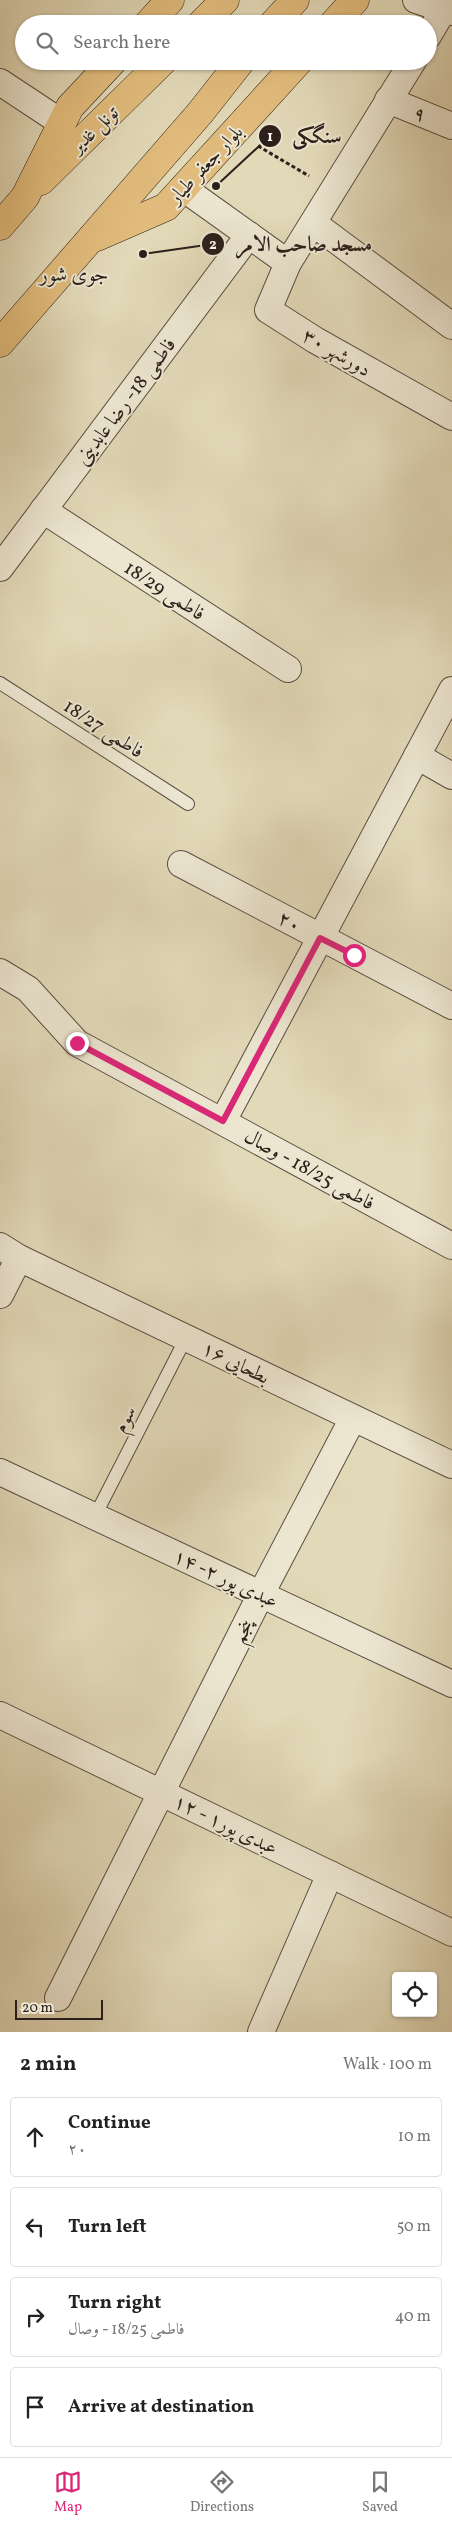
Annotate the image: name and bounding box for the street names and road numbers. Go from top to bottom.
street label: تونل غدیر [63,100,126,162]
street label: ۹ [408,100,430,130]
street label: بلوار جعفر طیار [161,120,251,213]
street label: دورشهر ۳۰ [296,323,376,385]
street label: فاطمی 18- رضا عابدینی [69,333,184,472]
street label: فاطمی 18/29 [118,555,210,628]
street label: فاطمی 18/27 [57,693,149,766]
street label: ۲۰ [272,905,306,941]
street label: فاطمی 18/25 - وصال [239,1123,379,1218]
street label: بطحایی ۱۶ [197,1335,274,1392]
street label: سوم [107,1401,146,1439]
street label: عبدی پور ۲- ۱۴ [168,1543,282,1616]
street label: پنجم [226,1613,265,1650]
street label: عبدی پور۱ - ۱۲ [168,1789,282,1863]

